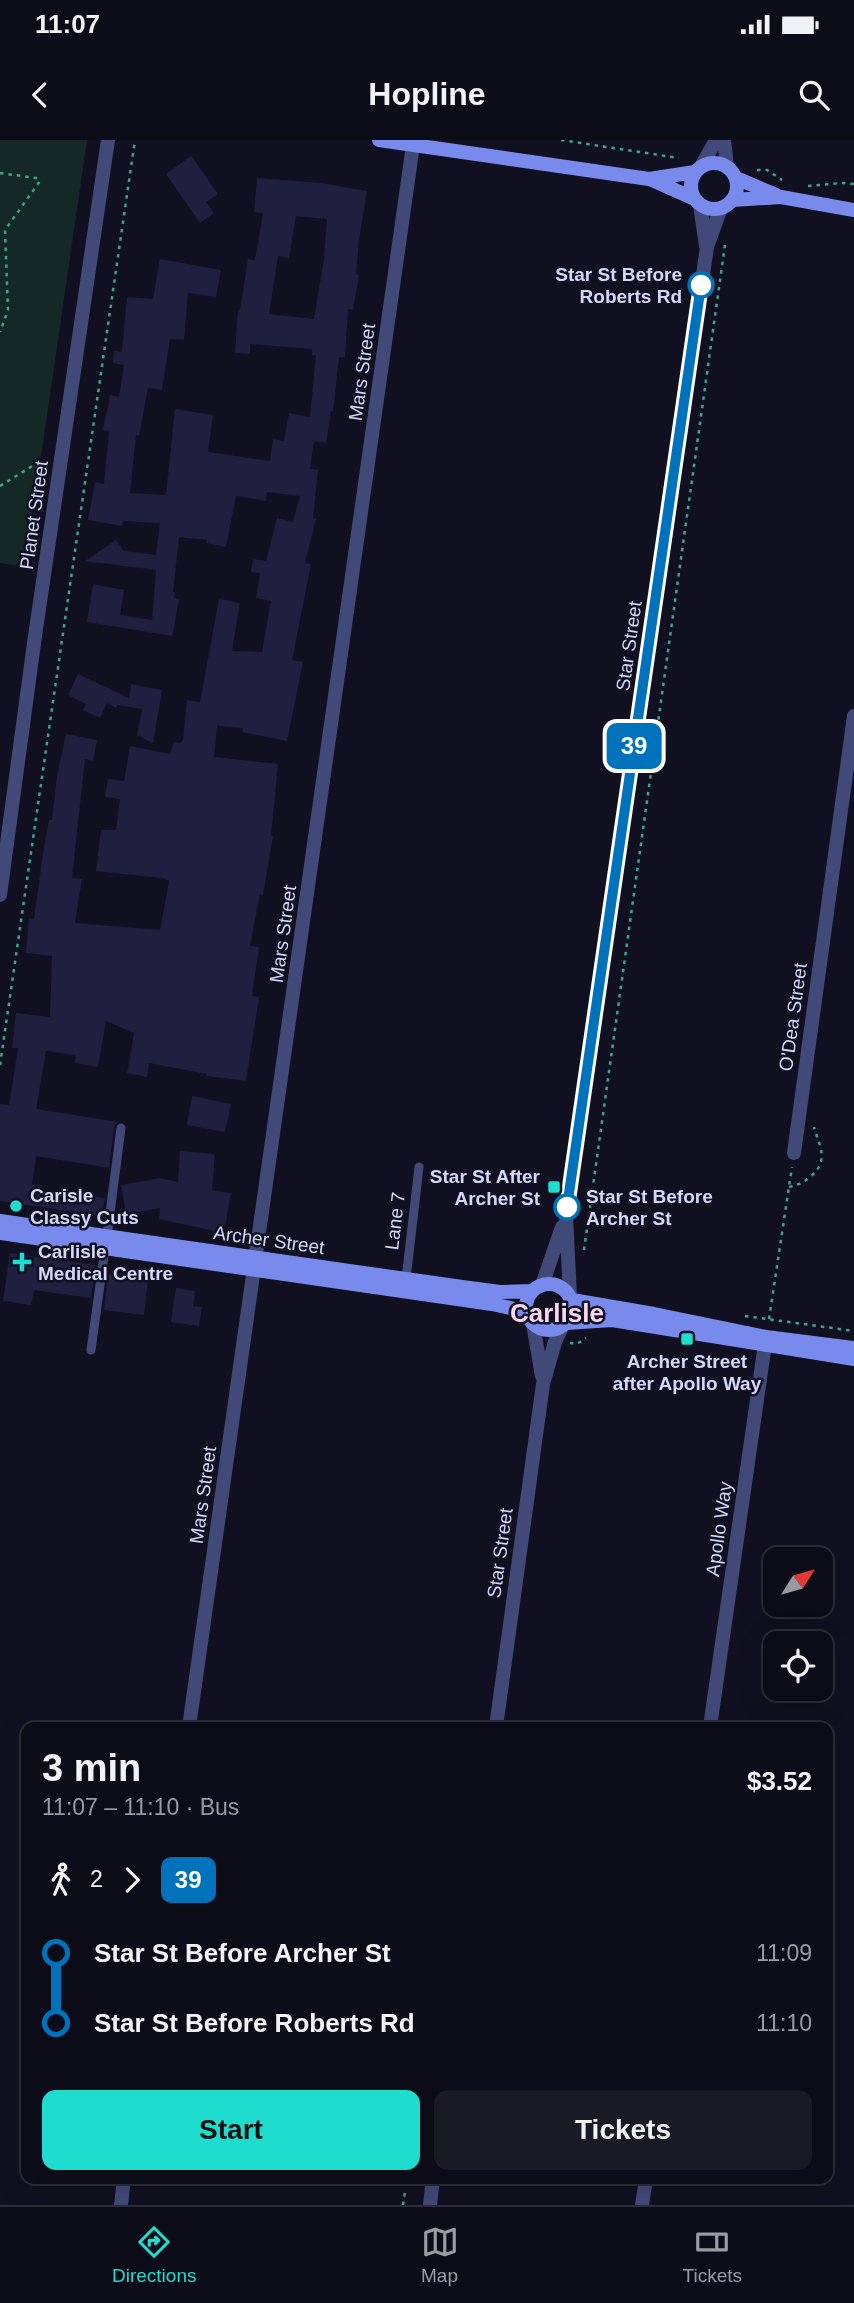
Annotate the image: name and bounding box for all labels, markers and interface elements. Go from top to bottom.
text: 11:07 [35,9,100,39]
icon: back [21,76,59,114]
text: Hopline [368,76,486,112]
icon: search [795,76,833,114]
place label: Star St Before Roberts Rd [555,264,682,307]
marker: Star St Before Roberts Rd [688,272,714,298]
street label: Mars Street [345,321,379,422]
street label: Planet Street [16,458,52,571]
street label: Star Street [612,599,646,692]
line badge: 39 [602,723,666,769]
text: 39 [621,732,647,759]
street label: Mars Street [266,883,300,984]
street label: O'Dea Street [775,961,811,1073]
place label: Star St After Archer St [430,1166,541,1209]
marker: Star St After Archer St [546,1179,562,1195]
place label: Carisle Classy Cuts [30,1185,139,1228]
place label: Star St Before Archer St [586,1186,713,1229]
street label: Lane 7 [381,1191,409,1251]
marker: Star St Before Archer St [554,1194,580,1220]
marker: Carisle Classy Cuts [8,1198,24,1214]
street label: Archer Street [212,1222,327,1258]
place label: Carlisle Medical Centre [38,1241,173,1284]
marker: Carlisle Medical Centre [12,1252,32,1272]
district label: Carlisle [510,1298,604,1328]
marker: Archer Street after Apollo Way [679,1331,695,1347]
place label: Archer Street after Apollo Way [613,1351,762,1394]
street label: Mars Street [186,1444,220,1545]
street label: Apollo Way [702,1480,736,1578]
street label: Star Street [483,1506,517,1599]
north arrow [763,1547,833,1617]
map controls [763,1547,833,1701]
button: locate [763,1631,833,1701]
text: 3 min [42,1747,141,1789]
text: $3.52 [747,1766,812,1796]
text: 11:07 – 11:10 · Bus [42,1794,239,1820]
icon: walk [42,1861,80,1899]
icon: forward [113,1861,151,1899]
text: 2 [90,1866,103,1892]
text: 39 [175,1866,202,1893]
text: Star St Before Archer St [94,1938,391,1968]
text: 11:09 [756,1940,812,1966]
text: Star St Before Roberts Rd [94,2008,415,2038]
text: 11:10 [756,2010,812,2036]
button: Start [42,2090,420,2170]
button: Tickets [434,2090,812,2170]
tab: Directions [112,2223,196,2287]
tab: Map [421,2223,459,2287]
tab: Tickets [683,2223,742,2287]

